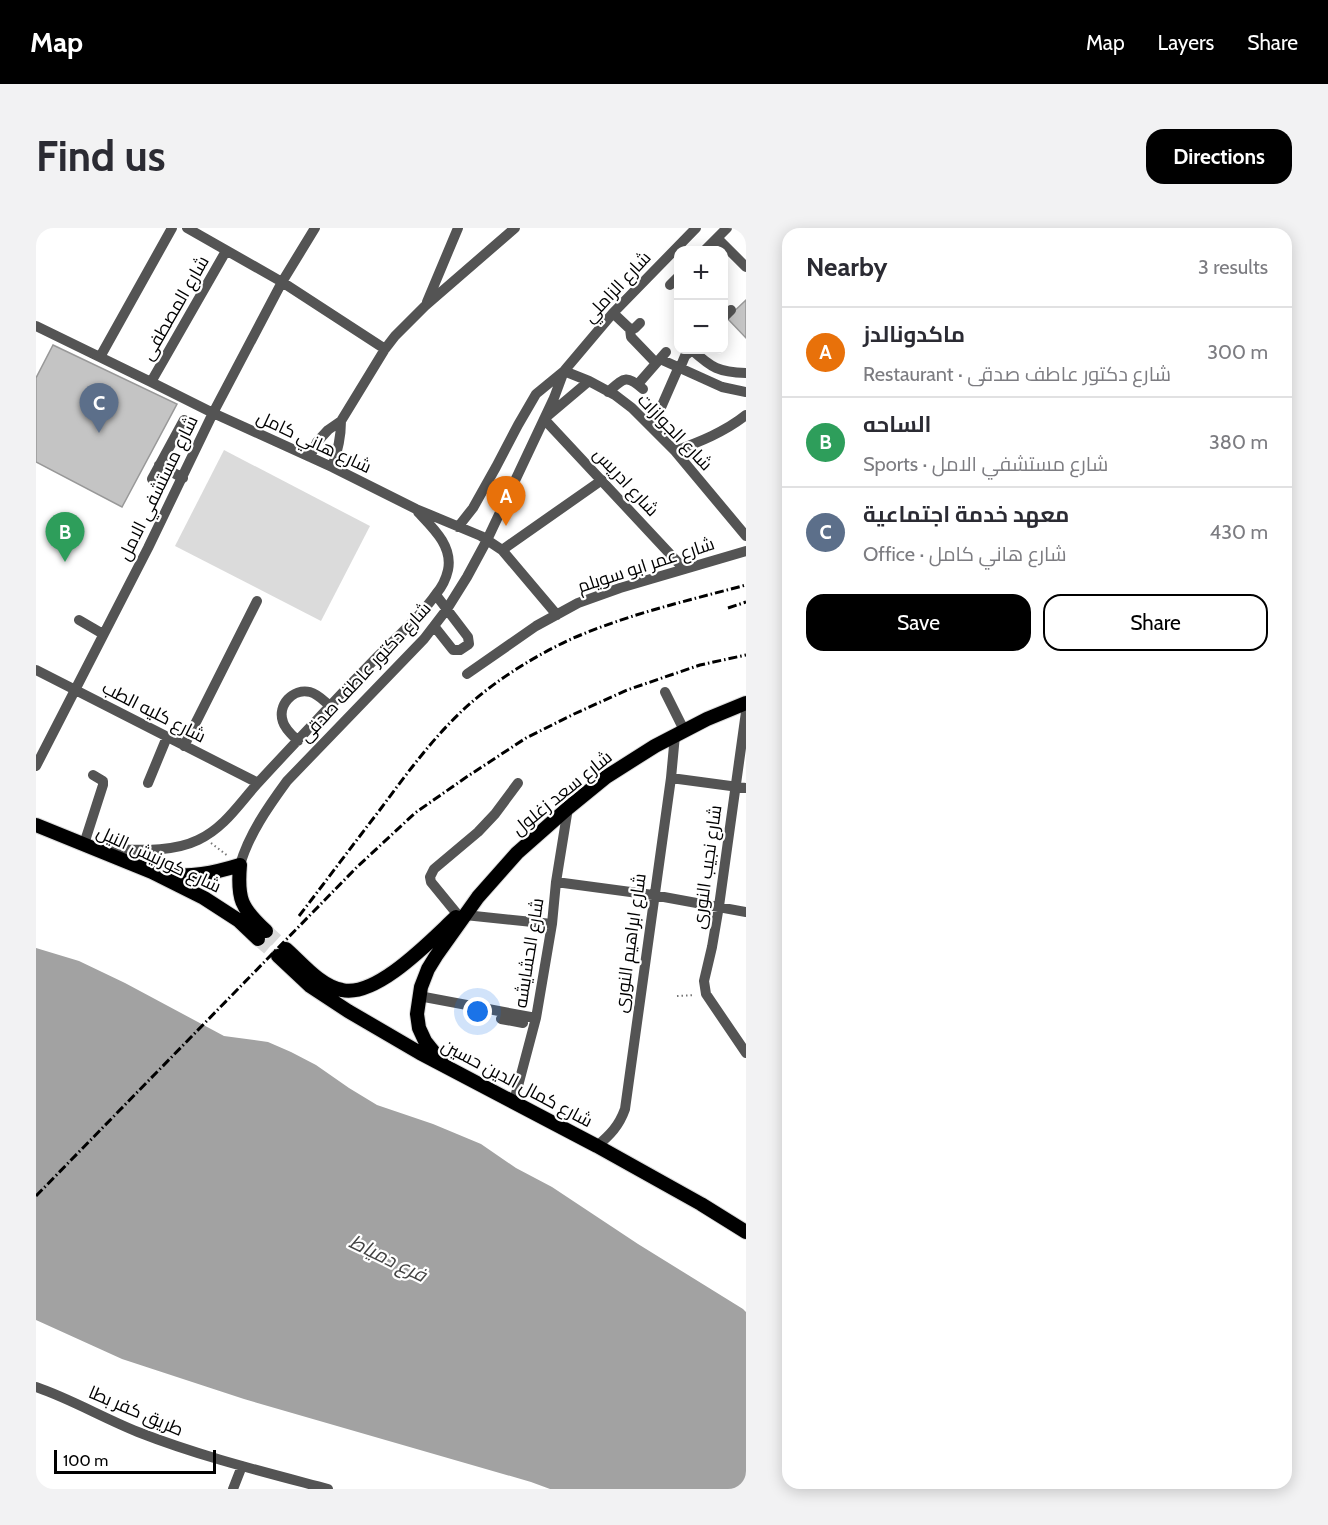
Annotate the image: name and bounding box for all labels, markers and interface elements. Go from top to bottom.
text: Map [30,25,83,59]
text: Map [1086,30,1125,55]
text: Layers [1158,30,1214,55]
text: Share [1247,30,1298,55]
button: Directions [1146,129,1292,184]
text: Find us [36,130,165,182]
map controls [674,246,728,354]
button: + [674,246,728,300]
street label: شارع الزاملي [578,247,658,329]
text: Nearby [806,251,887,283]
street label: شارع المصطفى [136,252,215,365]
text: 3 results [1198,255,1268,279]
button: − [674,300,728,354]
text: ماكدونالدز [863,321,965,348]
text: A [819,340,832,364]
text: 300 m [1207,340,1268,364]
text: Restaurant · شارع دكتور عاطف صدقى [863,362,1171,386]
pin: C [80,384,118,433]
street label: شارع الجوازات [632,389,717,476]
street label: شارع هاني كامل [252,406,375,481]
text: الساحه [863,411,931,438]
street label: شارع مستشفي الامل [113,412,205,565]
text: B [819,430,832,454]
text: 380 m [1209,430,1268,454]
street label: شارع ادريس [588,443,663,522]
text: Sports · شارع مستشفي الامل [863,452,1108,476]
pin: A [486,476,526,526]
text: معهد خدمة اجتماعية [863,501,1069,528]
pin: B [45,512,84,562]
text: C [819,520,832,544]
text: 430 m [1210,520,1268,544]
street label: شارع عمر ابو سويلم [575,532,718,598]
text: Office · شارع هاني كامل [863,542,1067,566]
button: Save [806,594,1031,651]
button: Share [1043,594,1268,651]
street label: شارع دكتور عاطف صدقى [294,597,436,747]
street label: شارع كليه الطب [98,676,210,748]
street label: شارع سعد زغلول [508,746,617,841]
street label: شارع نجيب النورى [687,804,728,931]
street label: شارع كورنيش النيل [93,821,225,898]
street label: شارع ابراهيم النورى [609,872,652,1014]
street label: شارع الحشايشه [509,896,550,1010]
your location [463,997,492,1026]
street label: شارع كمال الدين حسين [437,1034,596,1133]
water label: فرع دمياط [345,1229,432,1290]
street label: طريق كفر بطا [85,1381,187,1442]
scale bar [54,1447,216,1474]
text: 100 m [63,1451,108,1470]

